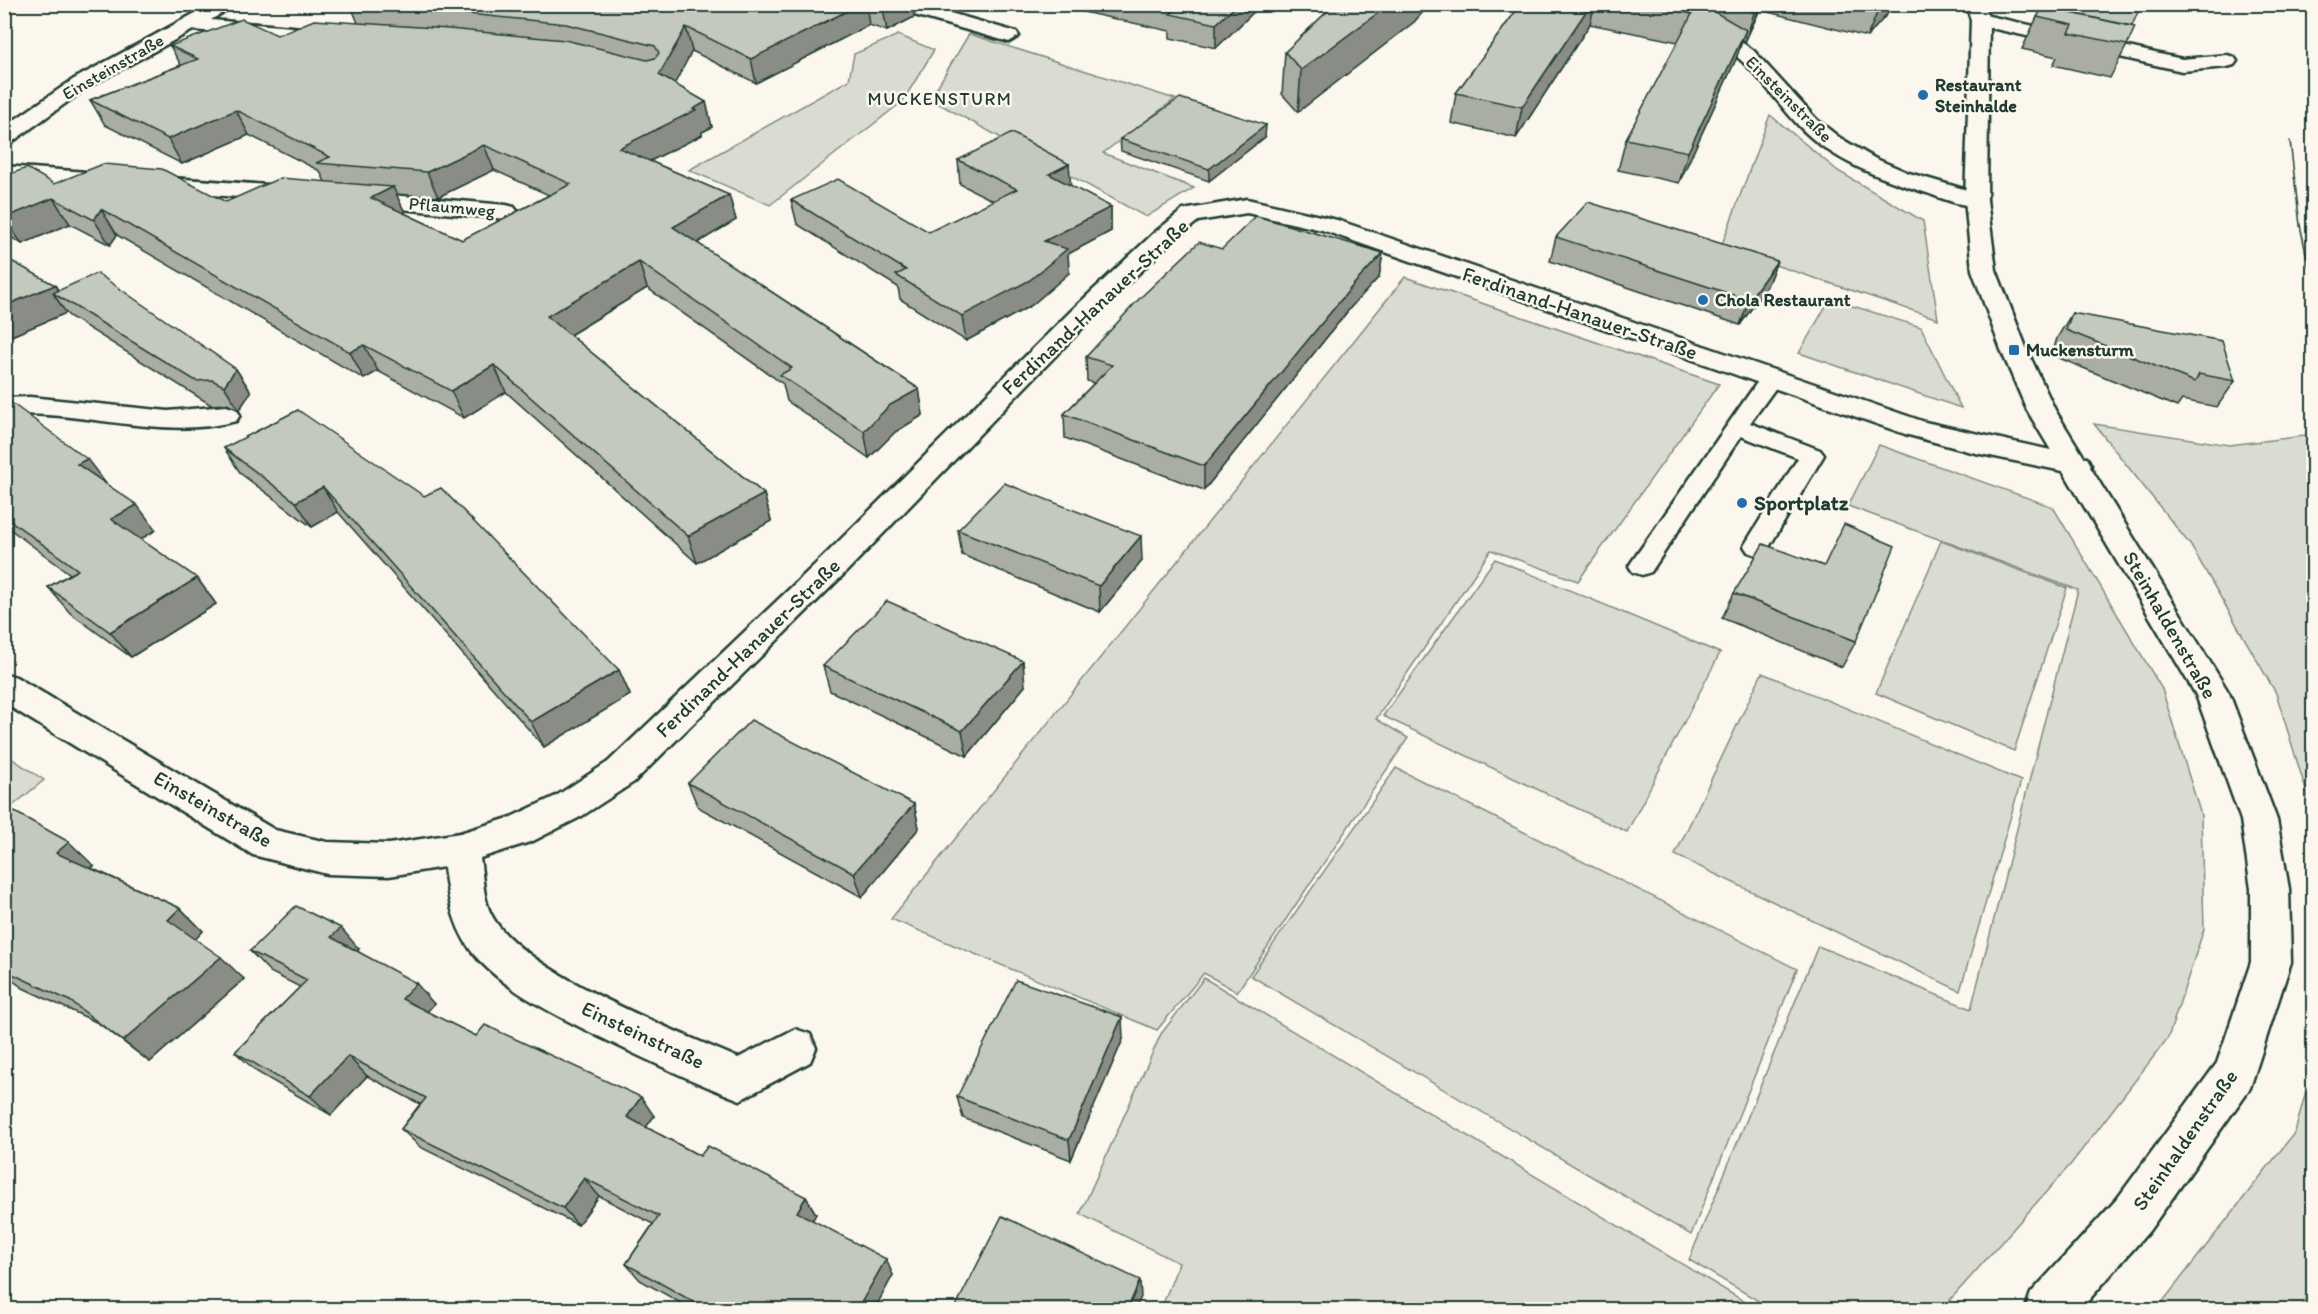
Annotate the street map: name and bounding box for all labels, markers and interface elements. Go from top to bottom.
street label: Einsteinstraße [58,29,168,105]
street label: Einsteinstraße [1741,51,1837,147]
place label: Restaurant Steinhalde [1935,74,2022,117]
district label: MUCKENSTURM [868,88,1012,110]
marker: Restaurant Steinhalde [1916,88,1930,102]
street label: Pflaumweg [408,192,497,222]
street label: Ferdinand-Hanauer-Straße [996,213,1193,400]
street label: Ferdinand-Hanauer-Straße [1459,261,1701,365]
place label: Chola Restaurant [1715,289,1851,311]
marker: Chola Restaurant [1696,293,1710,307]
place label: Muckensturm [2026,339,2134,361]
marker: Muckensturm [2007,343,2021,357]
place label: Sportplatz [1754,490,1849,516]
marker: Sportplatz [1735,496,1749,510]
street label: Steinhaldenstraße [2118,546,2223,703]
street label: Ferdinand-Hanauer-Straße [650,553,845,742]
street label: Einsteinstraße [150,765,277,853]
street label: Einsteinstraße [578,995,709,1074]
street label: Steinhaldenstraße [2127,1064,2243,1215]

